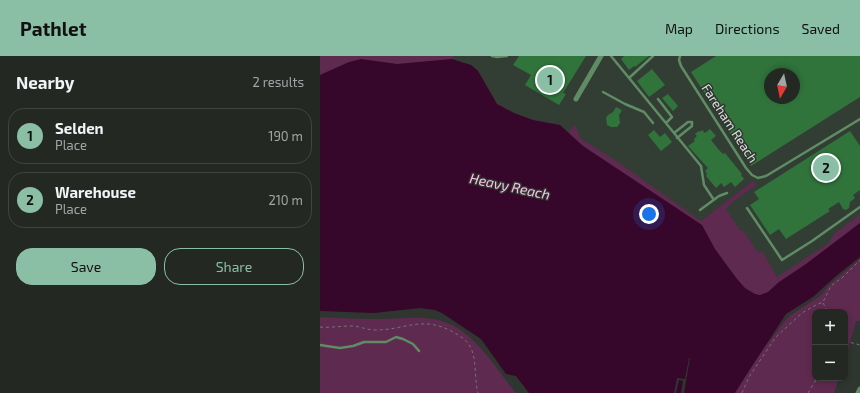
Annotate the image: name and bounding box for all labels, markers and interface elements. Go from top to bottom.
text: Pathlet [20,17,86,40]
text: Map [665,20,693,37]
text: Directions [715,20,780,37]
text: Saved [802,20,840,37]
pin: 1 [537,65,563,95]
north arrow [764,68,800,104]
text: Nearby [16,72,74,92]
text: 2 results [252,74,304,90]
street label: Fareham Reach [699,81,761,165]
text: Selden [55,119,104,137]
text: 1 [27,128,33,144]
text: 190 m [268,128,303,144]
text: Place [55,137,87,153]
pin: 2 [813,153,839,183]
water label: Heavy Reach [468,169,552,203]
text: Warehouse [55,183,136,201]
text: 2 [26,192,34,208]
text: 210 m [268,192,303,208]
text: Place [55,201,87,217]
your location [639,204,659,224]
button: Save [16,248,156,285]
button: Share [164,248,304,285]
map controls [812,309,848,381]
button: + [812,309,848,345]
button: − [812,345,848,381]

